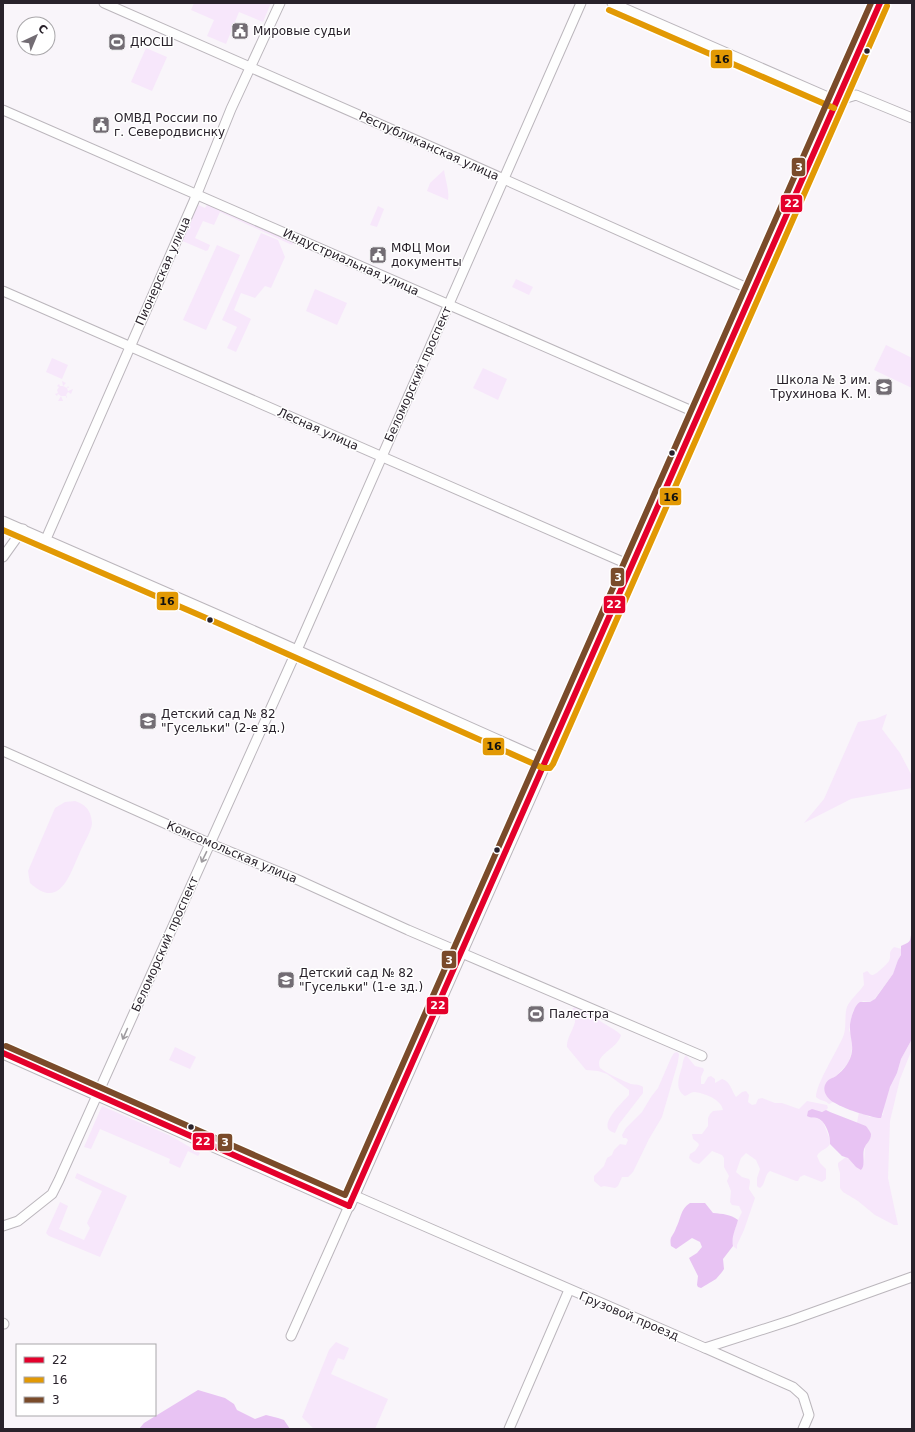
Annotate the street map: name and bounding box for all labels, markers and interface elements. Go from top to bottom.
north arrow [16,16,56,56]
public building icon: Мировые судьи [230,21,250,41]
text: С [35,22,50,37]
place label: Мировые судьи [253,24,351,38]
sports icon: ДЮСШ [107,32,127,52]
place label: ДЮСШ [130,35,174,49]
unlabelled marker [862,46,872,56]
line badge: 16 [710,49,733,69]
text: 16 [714,53,730,66]
street label: Республиканская улица [357,109,501,183]
place label: ОМВД России по г. Северодвиснку [114,111,225,139]
public building icon: ОМВД России по г. Северодвиснку [91,115,111,135]
line badge: 3 [791,157,806,177]
text: 3 [795,161,803,174]
line badge: 22 [780,194,803,213]
text: 22 [784,197,800,210]
street label: Пионерская улица [133,215,193,327]
street label: Индустриальная улица [281,226,421,298]
place label: МФЦ Мои документы [391,241,462,269]
public building icon: МФЦ Мои документы [368,245,388,265]
street label: Беломорский проспект [382,304,454,444]
place label: Школа № 3 им. Трухинова К. М. [769,373,871,401]
school or university icon: Школа № 3 им. Трухинова К. М. [874,377,894,397]
street label: Лесная улица [275,405,361,453]
unlabelled marker [667,448,677,458]
line badge: 16 [659,487,682,506]
text: 16 [663,491,679,504]
line badge: 3 [610,567,625,587]
text: 3 [614,571,622,584]
line badge: 16 [156,591,179,611]
text: 16 [159,595,175,608]
line badge: 22 [603,595,626,614]
text: 22 [606,598,622,611]
unlabelled marker [205,615,215,625]
place label: Детский сад № 82 "Гусельки" (2-е зд.) [161,707,285,735]
school or university icon: Детский сад № 82 "Гусельки" (2-е зд.) [138,711,158,731]
line badge: 16 [482,737,505,756]
text: 16 [486,740,502,753]
street label: Комсомольская улица [165,818,299,886]
unlabelled marker [492,845,502,855]
one-way arrow [200,851,207,863]
street label: Беломорский проспект [129,874,201,1014]
line badge: 3 [441,950,457,969]
text: 3 [445,954,453,967]
place label: Детский сад № 82 "Гусельки" (1-е зд.) [299,966,423,994]
school or university icon: Детский сад № 82 "Гусельки" (1-е зд.) [276,970,296,990]
line badge: 22 [426,996,449,1015]
text: 22 [430,999,446,1012]
sports icon: Палестра [526,1004,546,1024]
place label: Палестра [549,1007,609,1021]
one-way arrow [121,1027,129,1039]
unlabelled marker [186,1122,196,1132]
line badge: 22 [192,1132,215,1151]
line badge: 3 [217,1133,233,1152]
text: 22 [195,1135,211,1148]
text: 3 [221,1136,229,1149]
street label: Грузовой проезд [577,1289,681,1343]
legend [16,1344,156,1416]
text: 22 [52,1353,67,1367]
text: 16 [52,1373,67,1387]
text: 3 [52,1393,60,1407]

